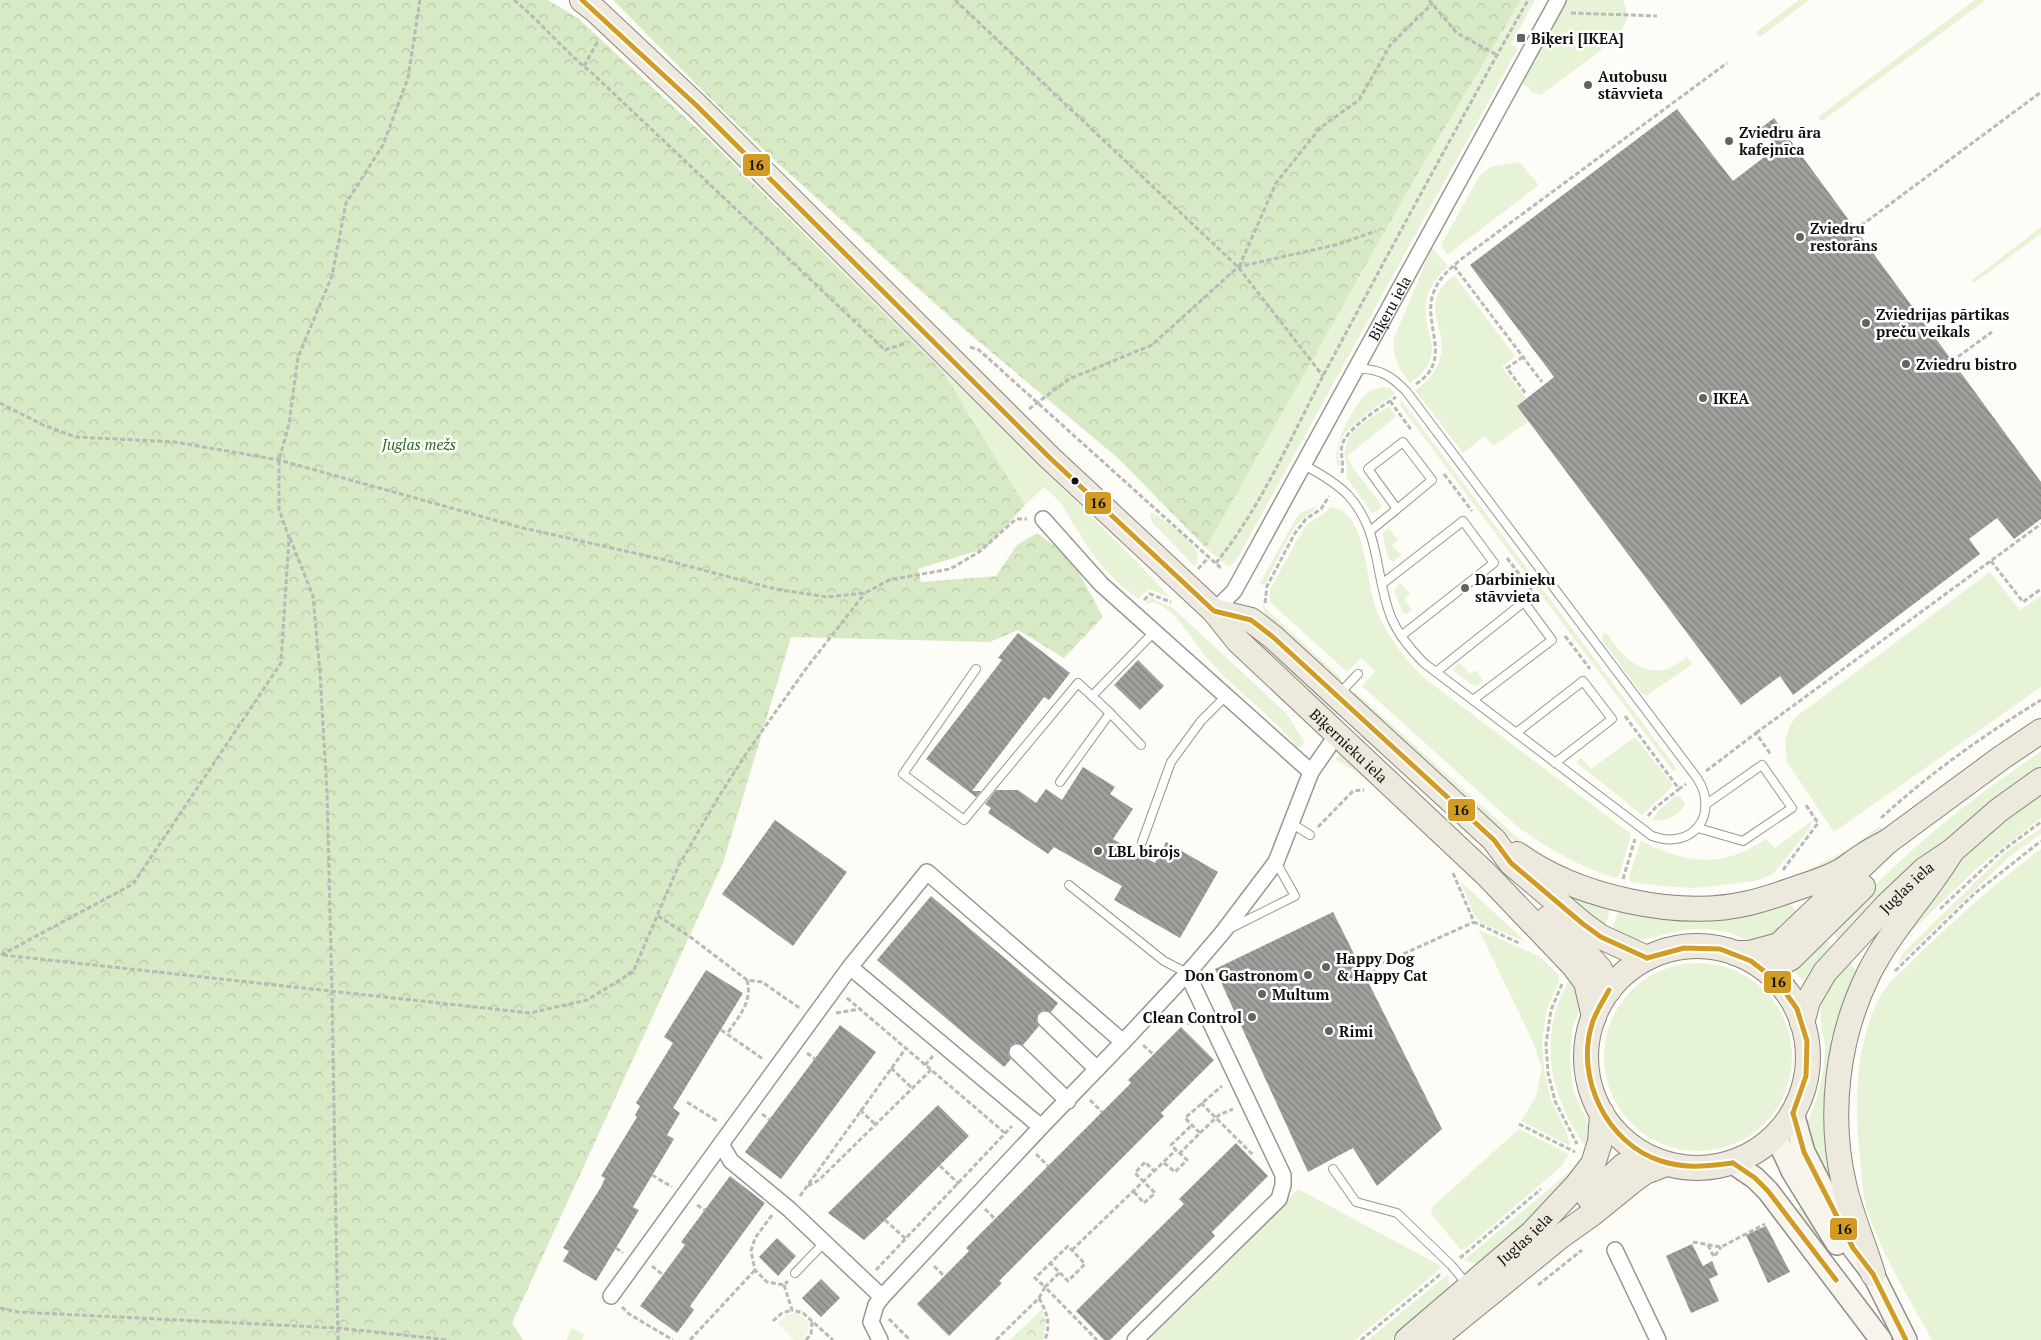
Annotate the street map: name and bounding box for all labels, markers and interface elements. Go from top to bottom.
place label: Biķeri [IKEA] [1531,28,1624,49]
marker: Biķeri [IKEA] [1515,32,1527,44]
place label: Autobusu stāvvieta [1598,66,1668,103]
marker: Autobusu stāvvieta [1582,79,1594,91]
place label: Zviedru āra kafejnīca [1739,122,1822,159]
marker: Zviedru āra kafejnīca [1723,135,1735,147]
line badge: 16 [742,153,771,177]
text: 16 [748,155,764,174]
place label: Zviedru restorāns [1810,218,1878,255]
marker: Zviedru restorāns [1794,231,1806,243]
street label: Biķeru iela [1363,272,1415,344]
place label: Zviedrijas pārtikas preču veikals [1876,304,2009,341]
marker: Zviedrijas pārtikas preču veikals [1860,317,1872,329]
place label: Zviedru bistro [1916,354,2017,374]
marker: Zviedru bistro [1900,358,1912,370]
place label: IKEA [1713,388,1749,408]
marker: IKEA [1697,392,1709,404]
park label: Juglas mežs [381,434,456,454]
unlabelled marker [1070,476,1080,486]
line badge: 16 [1084,491,1112,515]
text: 16 [1090,493,1106,512]
place label: Darbinieku stāvvieta [1475,569,1556,606]
marker: Darbinieku stāvvieta [1459,582,1471,594]
street label: Biķernieku iela [1306,704,1393,787]
line badge: 16 [1447,798,1476,822]
text: 16 [1453,800,1469,819]
place label: LBL birojs [1108,841,1180,861]
marker: LBL birojs [1092,845,1104,857]
street label: Juglas iela [1874,856,1938,917]
place label: Happy Dog & Happy Cat [1336,948,1428,985]
marker: Happy Dog & Happy Cat [1320,961,1332,973]
place label: Don Gastronom [1185,965,1298,985]
marker: Don Gastronom [1302,969,1314,981]
line badge: 16 [1763,970,1792,994]
text: 16 [1770,972,1786,991]
place label: Multum [1272,984,1330,1004]
marker: Multum [1256,988,1268,1000]
place label: Clean Control [1143,1007,1242,1027]
marker: Clean Control [1246,1011,1258,1023]
place label: Rimi [1339,1021,1373,1041]
marker: Rimi [1323,1025,1335,1037]
street label: Juglas iela [1492,1208,1556,1269]
line badge: 16 [1829,1217,1858,1241]
text: 16 [1836,1219,1852,1238]

